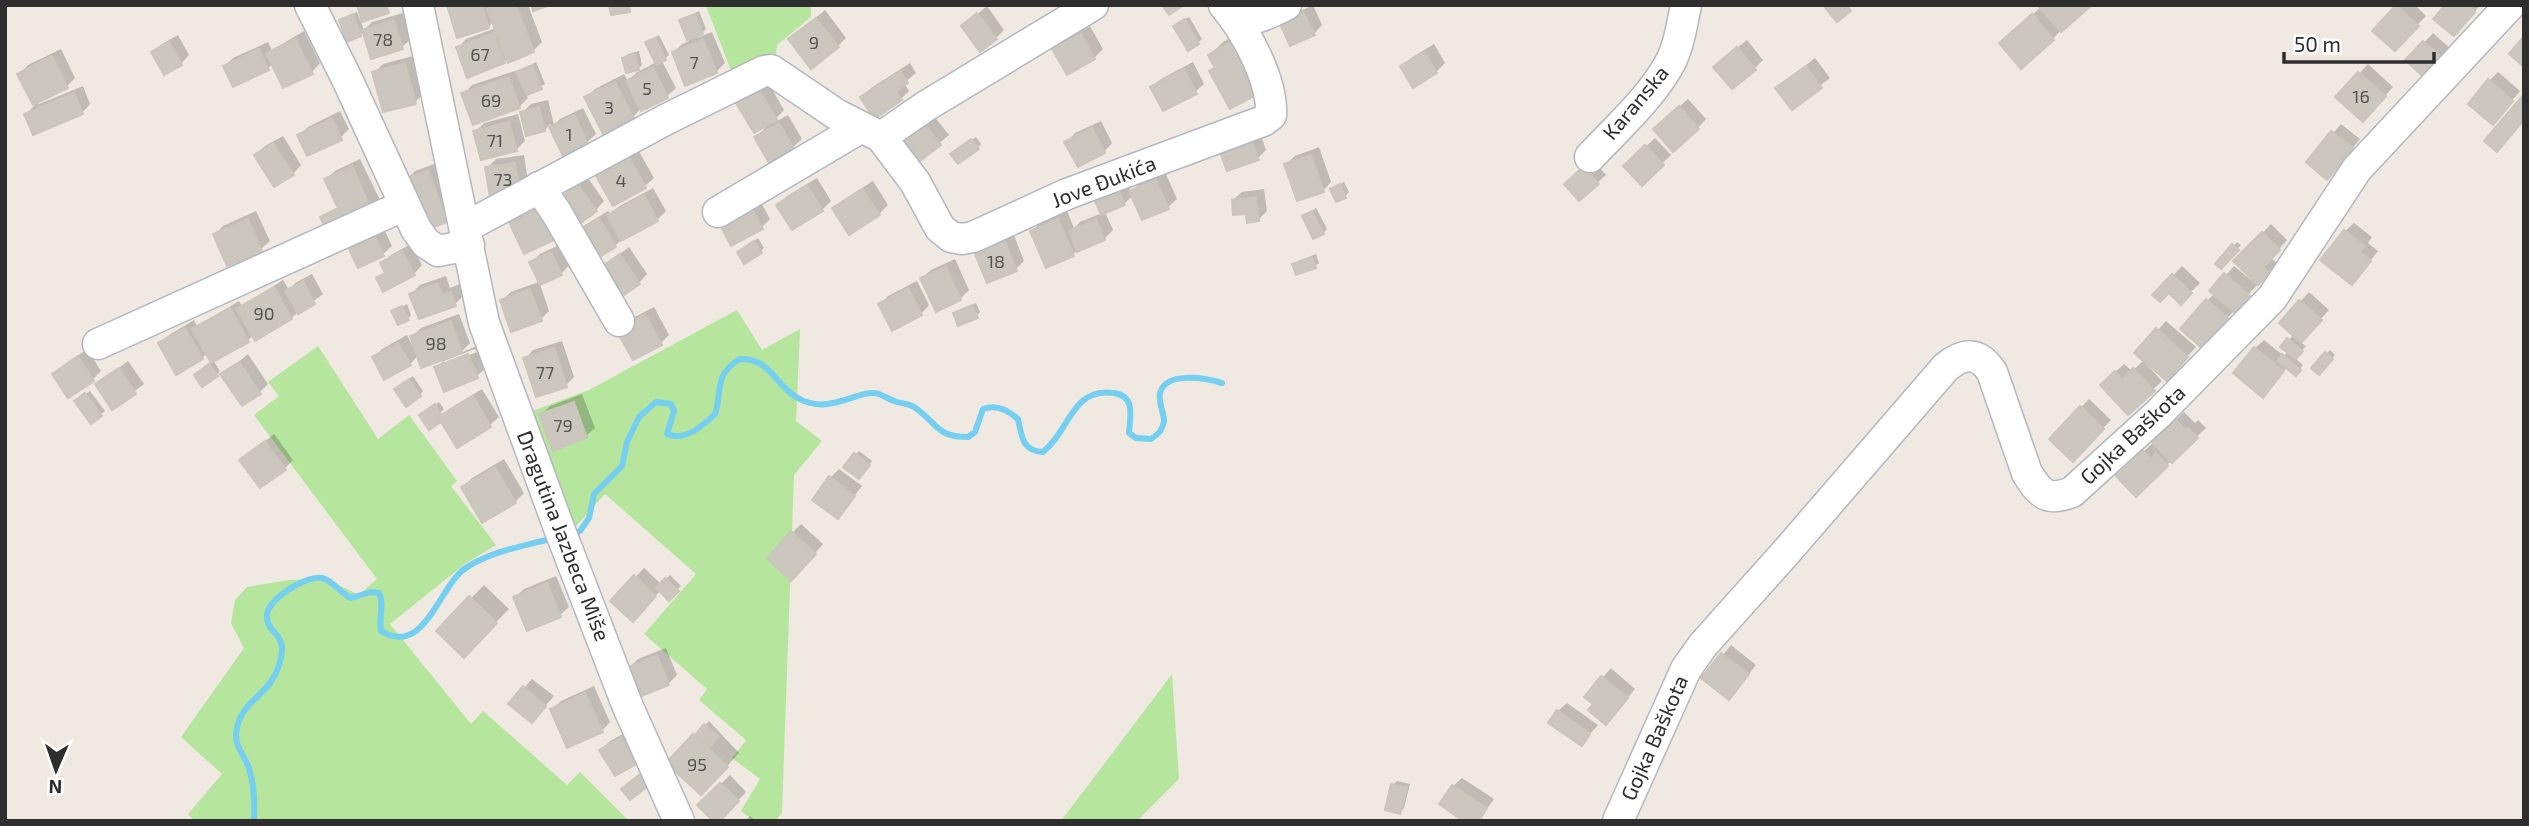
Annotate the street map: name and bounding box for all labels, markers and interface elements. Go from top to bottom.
scale bar [2284,21,2434,65]
house number: 78 [373,28,393,50]
house number: 9 [809,31,819,53]
text: 50 m [2294,31,2341,56]
house number: 67 [470,43,490,65]
house number: 7 [689,51,699,73]
street label: Karanska [1597,60,1673,144]
house number: 5 [642,77,652,99]
house number: 16 [2352,85,2370,107]
house number: 69 [481,89,501,111]
house number: 3 [604,96,614,118]
house number: 1 [565,123,573,145]
house number: 71 [487,129,503,151]
street label: Jove Đukića [1048,149,1159,212]
house number: 73 [493,168,513,190]
house number: 4 [615,169,627,191]
house number: 18 [987,250,1005,272]
house number: 90 [253,302,275,324]
house number: 98 [425,332,447,354]
house number: 77 [536,361,554,383]
street label: Gojka Baškota [2074,379,2190,490]
house number: 79 [553,414,573,436]
street label: Dragutina Jazbeca Miše [513,427,616,644]
street label: Gojka Baškota [1615,671,1693,804]
north arrow [21,735,91,805]
house number: 95 [687,753,707,775]
text: N [48,776,63,799]

